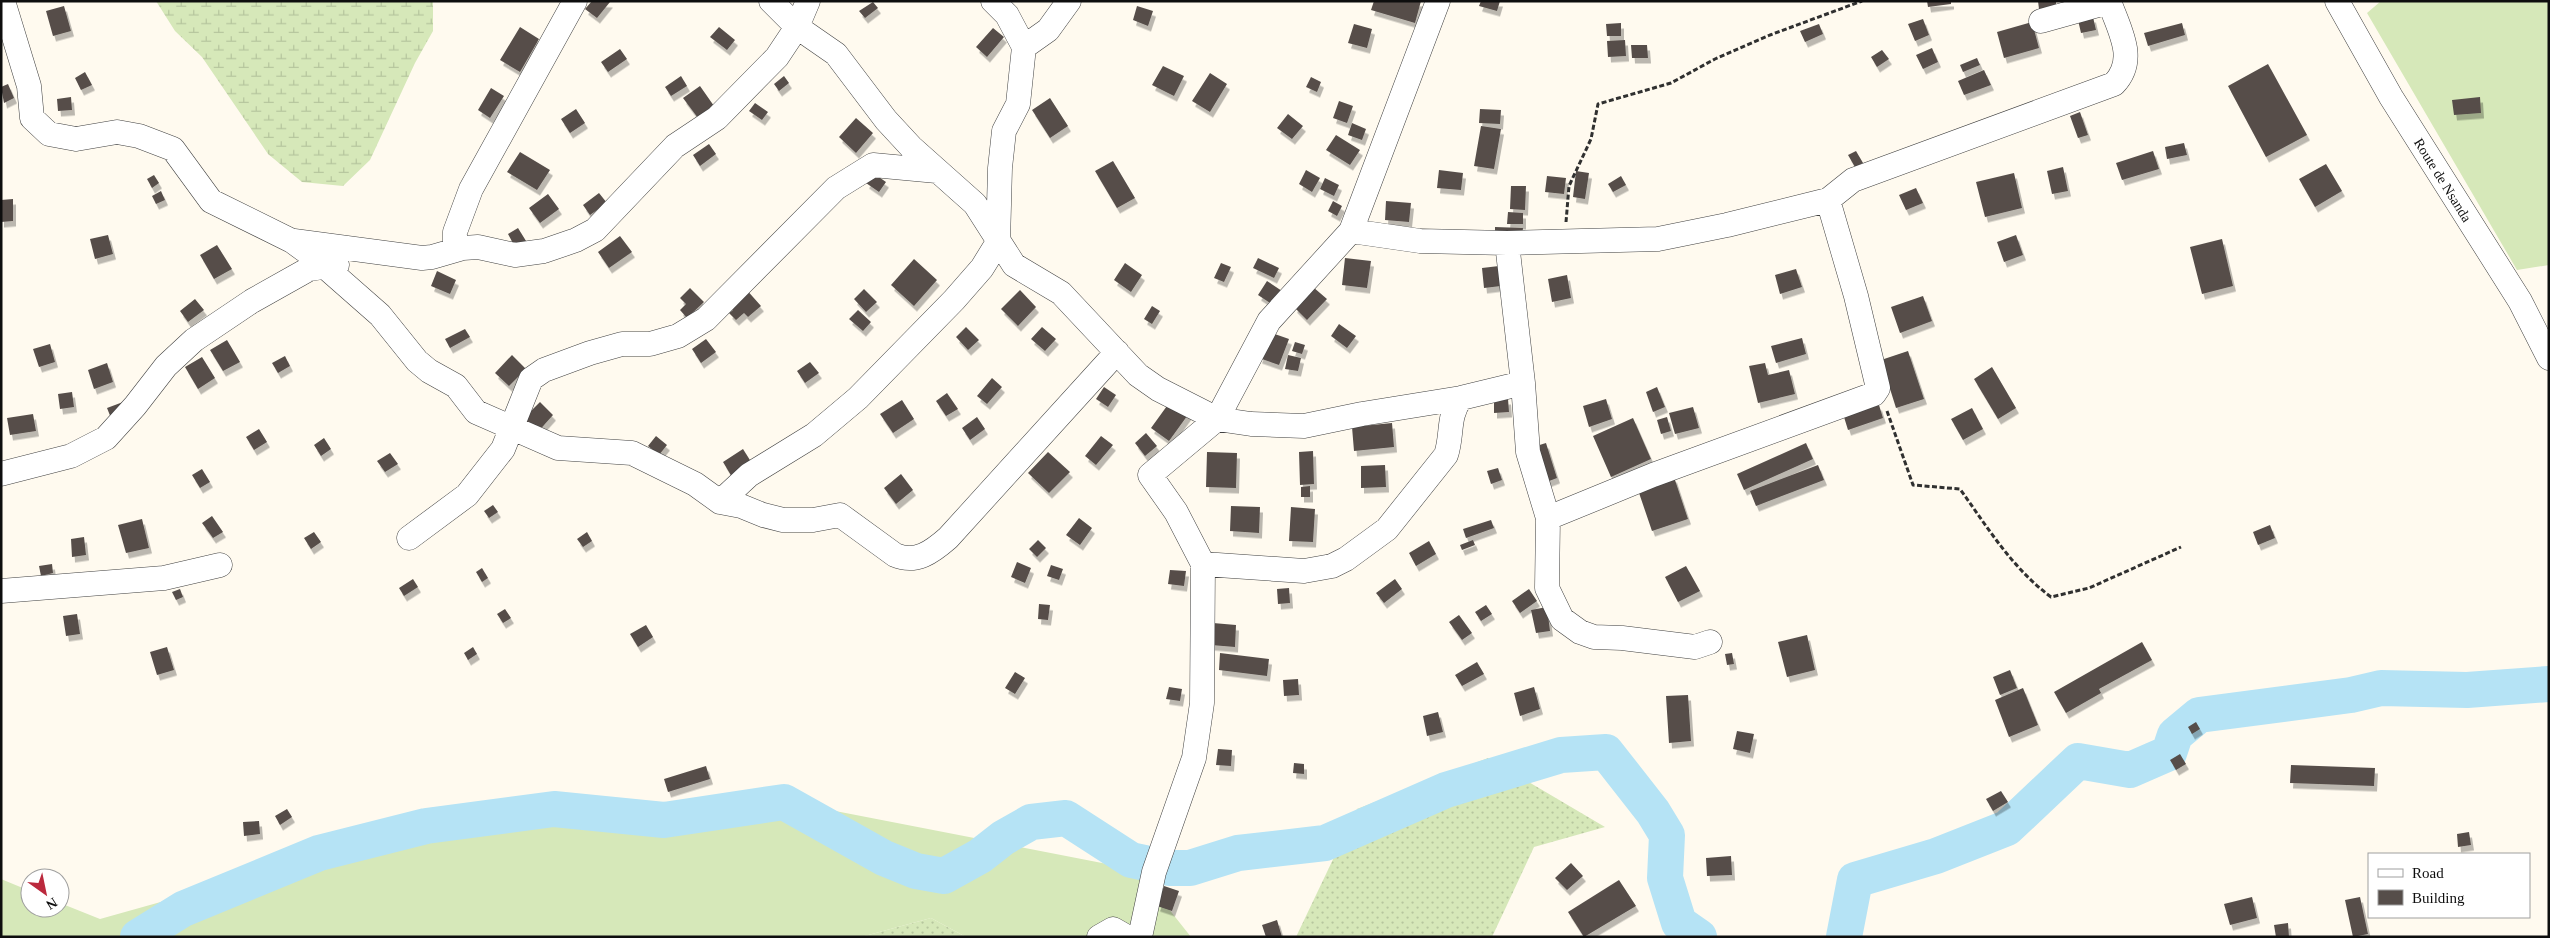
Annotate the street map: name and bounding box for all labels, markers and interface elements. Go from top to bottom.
street label: Route de Nsanda [2411,136,2475,225]
legend [2368,853,2530,918]
text: Road [2412,865,2444,881]
north arrow [20,868,70,918]
text: Building [2412,890,2465,906]
text: N [43,894,60,913]

